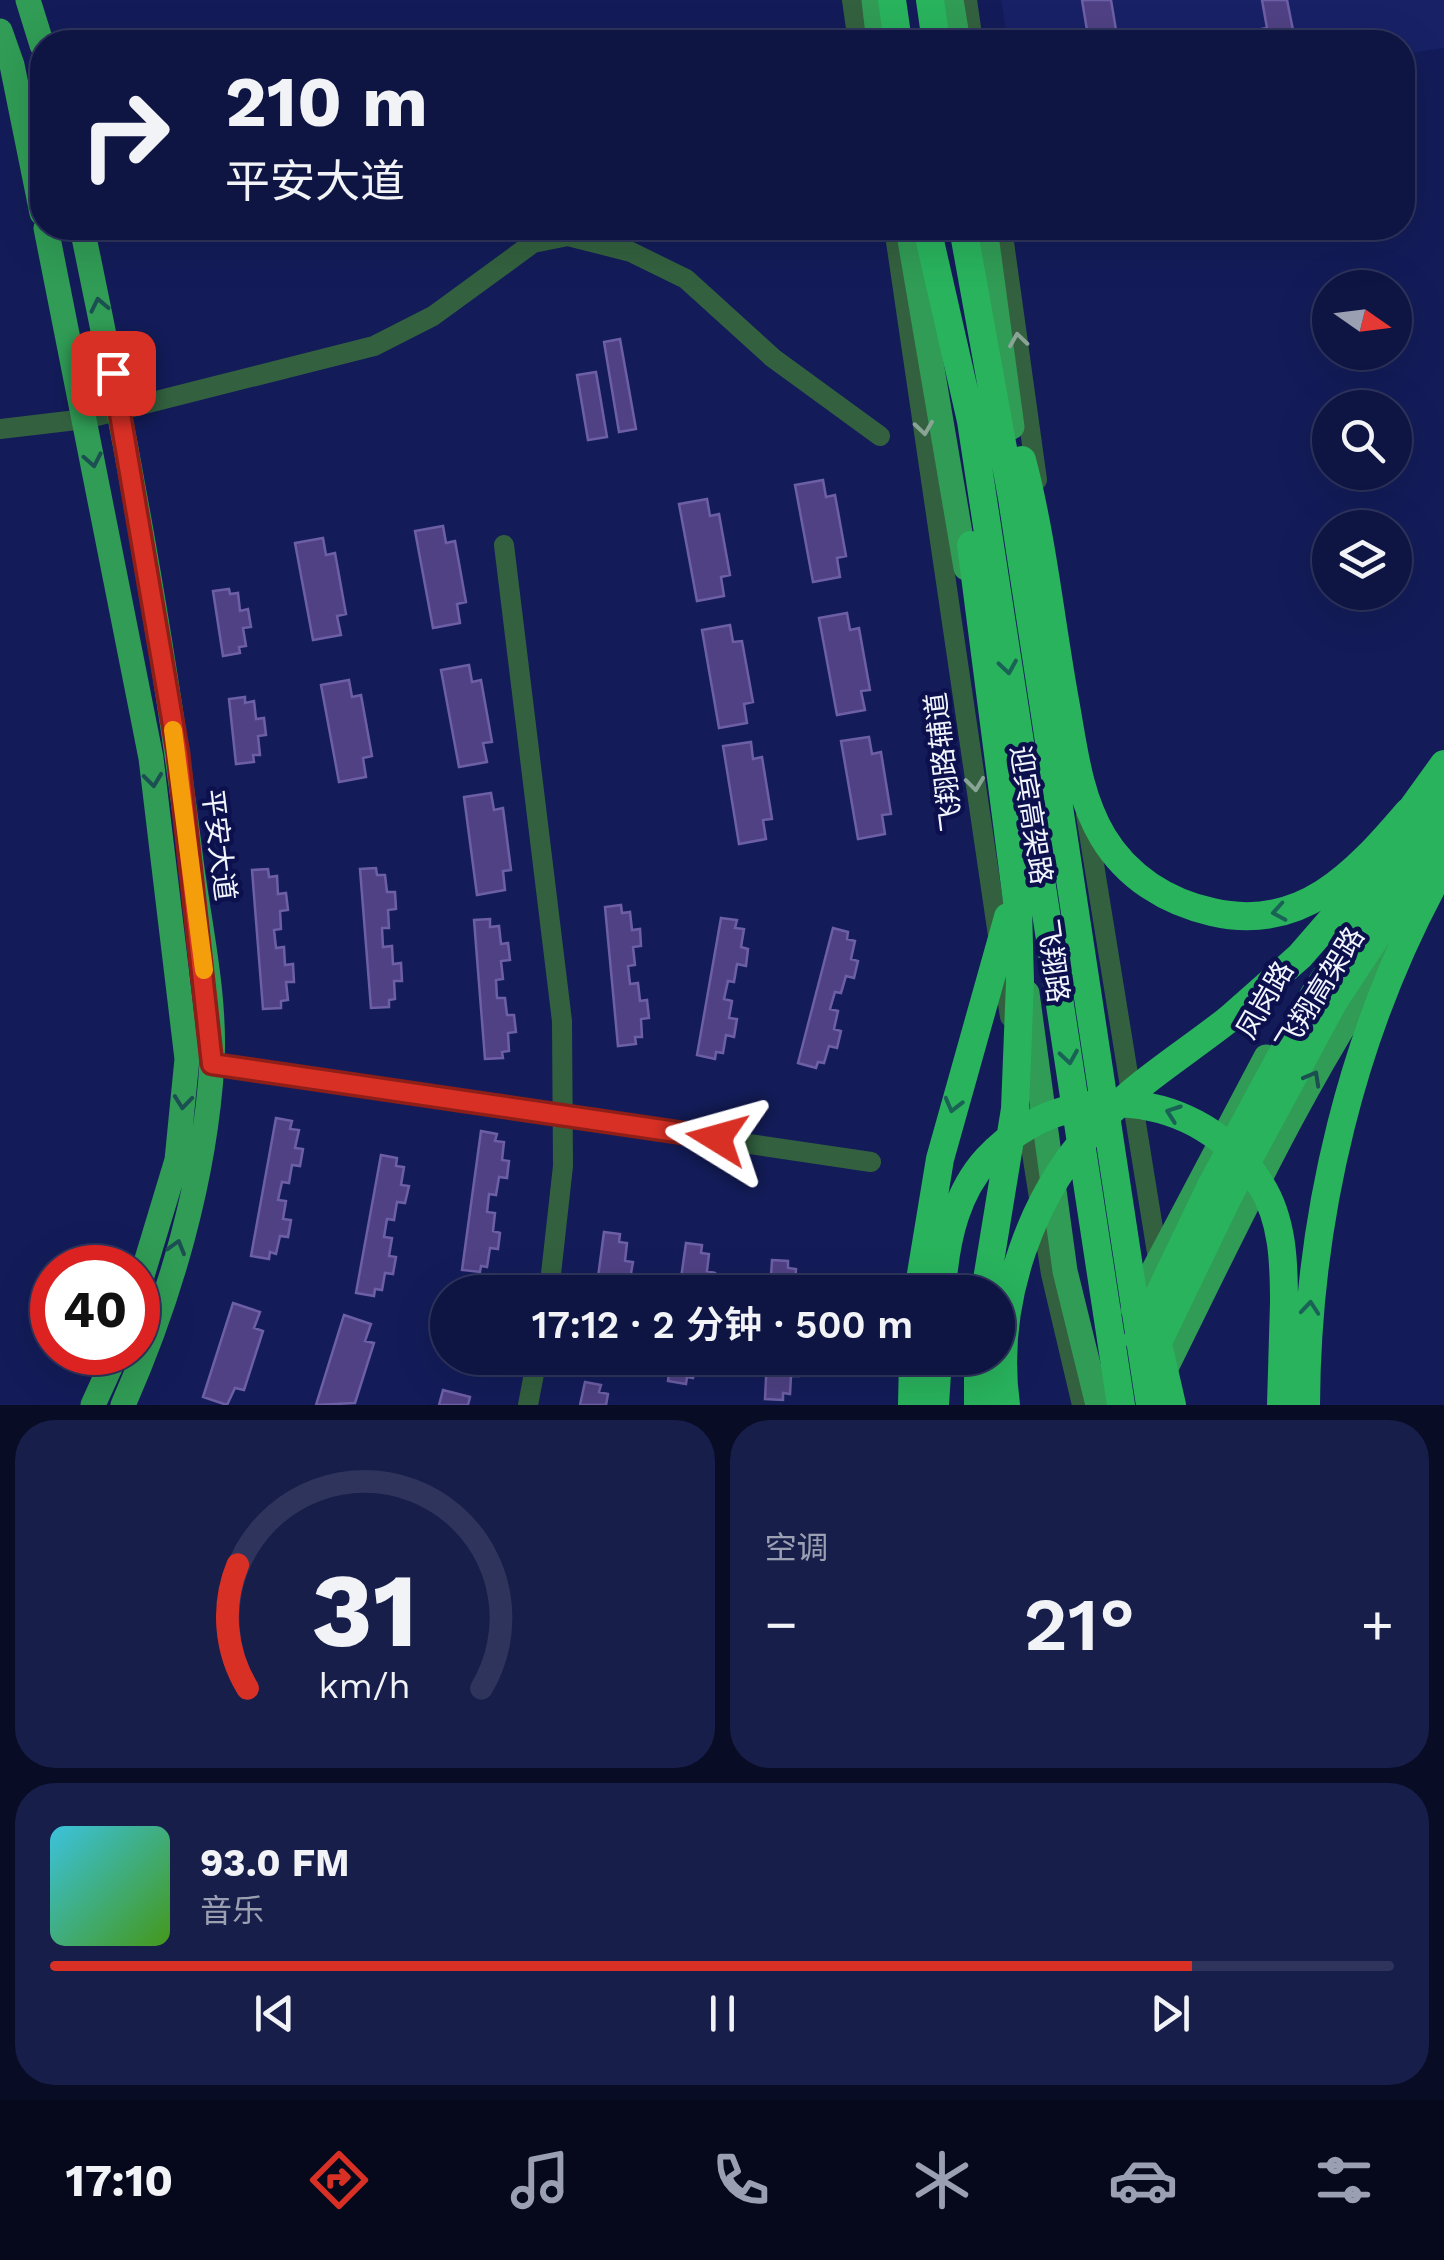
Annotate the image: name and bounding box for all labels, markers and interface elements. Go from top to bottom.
text: 210 m [225,61,428,143]
icon: right [60,70,190,200]
text: 平安大道 [225,155,405,208]
north arrow [1312,270,1412,370]
map controls [1312,270,1412,610]
one-way arrow [89,296,110,313]
pin [71,331,156,416]
one-way arrow [1008,332,1029,348]
icon: arrive [86,346,141,401]
button: search [1312,390,1412,490]
one-way arrow [912,420,933,436]
one-way arrow [81,451,102,468]
button: layers [1312,510,1412,610]
one-way arrow [997,659,1018,675]
street label: 飞翔路辅道 [919,691,969,833]
street label: 迎宾高架路 [1004,743,1058,887]
one-way arrow [142,772,163,788]
one-way arrow [964,777,985,793]
street label: 平安大道 [196,787,242,903]
one-way arrow [1271,901,1287,922]
street label: 飞翔路 [1031,917,1075,1005]
street label: 飞翔高架路 [1269,921,1371,1057]
street label: 凤岗路 [1230,955,1300,1045]
one-way arrow [1057,1049,1078,1066]
one-way arrow [1301,1071,1321,1089]
position arrow [665,1086,769,1190]
one-way arrow [173,1095,194,1111]
one-way arrow [944,1096,965,1113]
one-way arrow [1166,1104,1183,1125]
one-way arrow [165,1239,186,1256]
speed limit sign: 40 [30,1245,160,1375]
one-way arrow [1298,1299,1320,1315]
text: 17:12 · 2 分钟 · 500 m [532,1303,913,1347]
text: 空调 [765,1529,829,1567]
text: 31 [312,1549,418,1671]
text: 21° [1023,1580,1135,1668]
text: − [765,1592,798,1656]
text: + [1361,1592,1394,1656]
text: km/h [319,1665,411,1707]
text: 93.0 FM [200,1841,349,1885]
text: 音乐 [200,1892,264,1930]
icon: previous [247,1986,302,2041]
icon: pause [695,1986,750,2041]
icon: next [1143,1986,1198,2041]
icon: directions [304,2145,374,2215]
icon: music [505,2145,575,2215]
icon: phone [706,2145,776,2215]
icon: climate [907,2145,977,2215]
icon: car [1108,2145,1178,2215]
icon: filters [1309,2145,1379,2215]
text: 17:10 [65,2154,173,2207]

